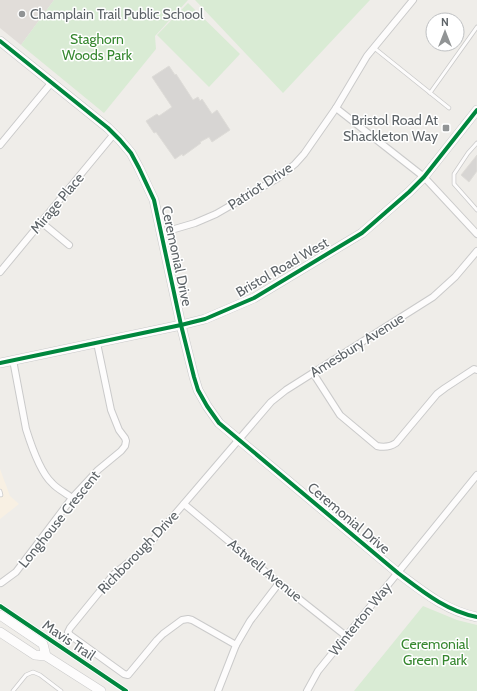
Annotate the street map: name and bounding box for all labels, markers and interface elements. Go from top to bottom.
place label: Champlain Trail Public School [30,5,204,23]
marker: Champlain Trail Public School [17,9,27,19]
north arrow [425,12,465,52]
text: N [441,15,449,29]
park label: Staghorn Woods Park [62,30,133,64]
place label: Bristol Road At Shackleton Way [343,111,438,145]
marker: Bristol Road At Shackleton Way [441,123,451,133]
street label: Patriot Drive [224,158,296,214]
street label: Mirage Place [26,169,88,237]
street label: Ceremonial Drive [158,204,196,308]
street label: Bristol Road West [232,233,332,301]
street label: Amesbury Avenue [306,309,408,381]
street label: Longhouse Crescent [14,467,104,571]
street label: Ceremonial Drive [304,478,394,558]
street label: Richborough Drive [94,506,182,598]
street label: Astwell Avenue [224,535,306,605]
street label: Winterton Way [325,578,395,660]
street label: Mavis Trail [39,616,100,665]
park label: Ceremonial Green Park [401,635,470,669]

